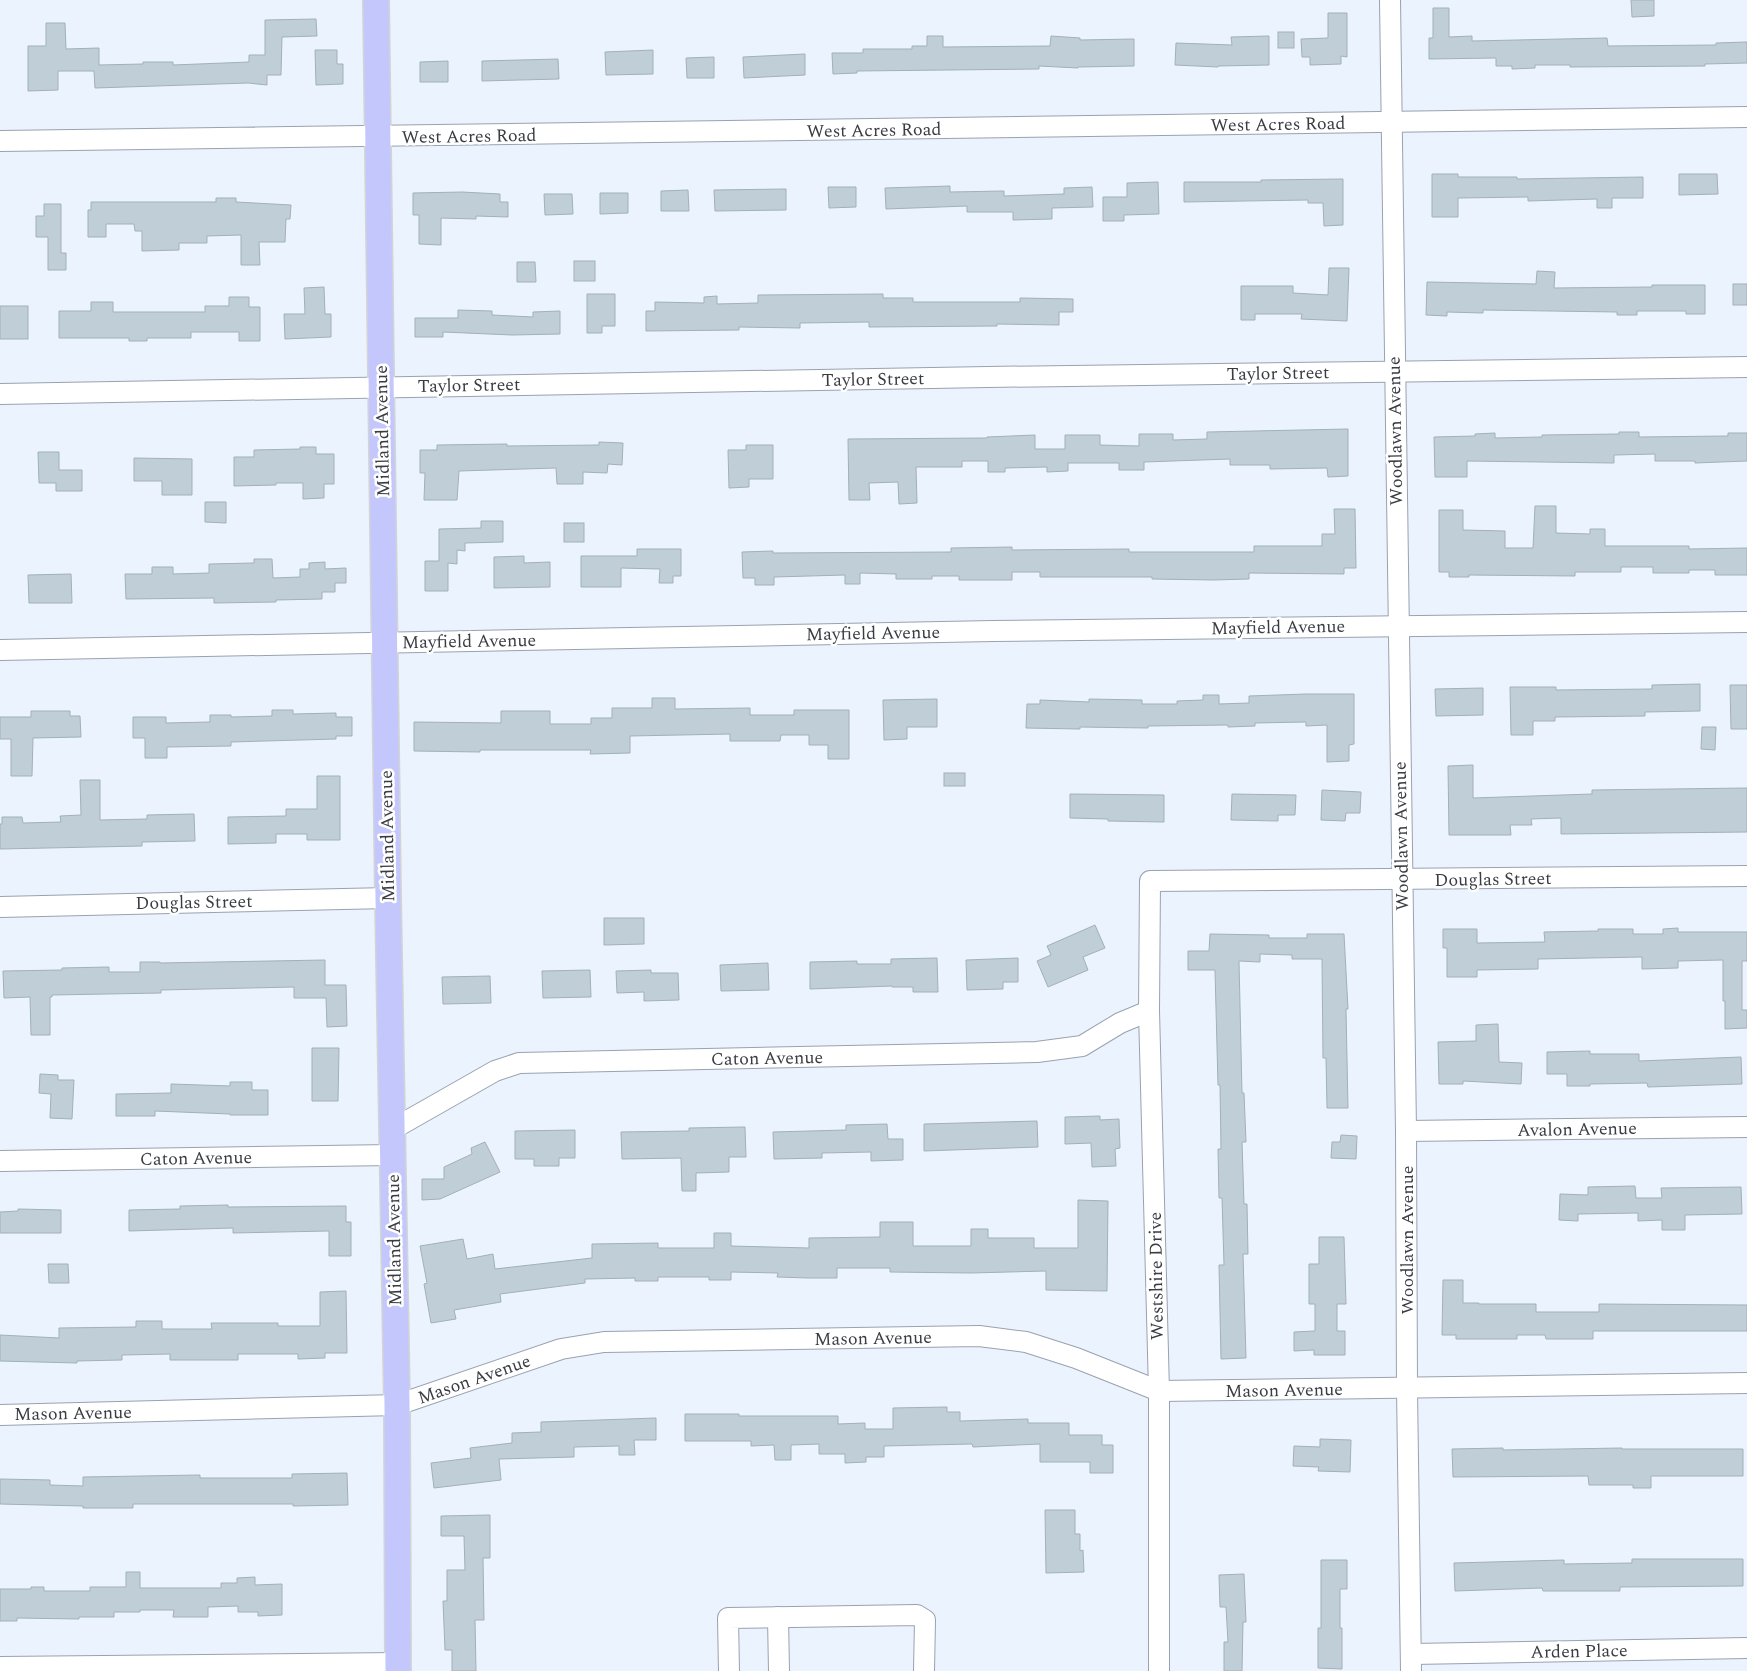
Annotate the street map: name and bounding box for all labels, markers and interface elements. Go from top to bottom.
street label: West Acres Road [1210,110,1346,139]
street label: West Acres Road [806,116,942,145]
street label: West Acres Road [401,122,537,151]
street label: Woodlawn Avenue [1381,356,1410,506]
street label: Taylor Street [1226,359,1330,388]
street label: Midland Avenue [368,365,397,497]
street label: Taylor Street [821,365,925,394]
street label: Taylor Street [417,371,521,400]
street label: Mayfield Avenue [1211,613,1345,642]
street label: Mayfield Avenue [806,619,940,648]
street label: Mayfield Avenue [402,627,536,656]
street label: Woodlawn Avenue [1387,761,1416,911]
street label: Midland Avenue [373,770,402,902]
street label: Douglas Street [1434,865,1552,894]
street label: Douglas Street [135,888,253,917]
street label: Caton Avenue [711,1044,823,1073]
street label: Avalon Avenue [1517,1115,1637,1144]
street label: Caton Avenue [140,1144,252,1173]
street label: Woodlawn Avenue [1394,1165,1421,1315]
street label: Midland Avenue [380,1174,409,1306]
street label: Westshire Drive [1142,1212,1171,1340]
street label: Mason Avenue [814,1324,932,1353]
street label: Mason Avenue [414,1348,534,1411]
street label: Mason Avenue [1225,1376,1343,1405]
street label: Mason Avenue [14,1399,132,1428]
street label: Arden Place [1530,1637,1628,1666]

